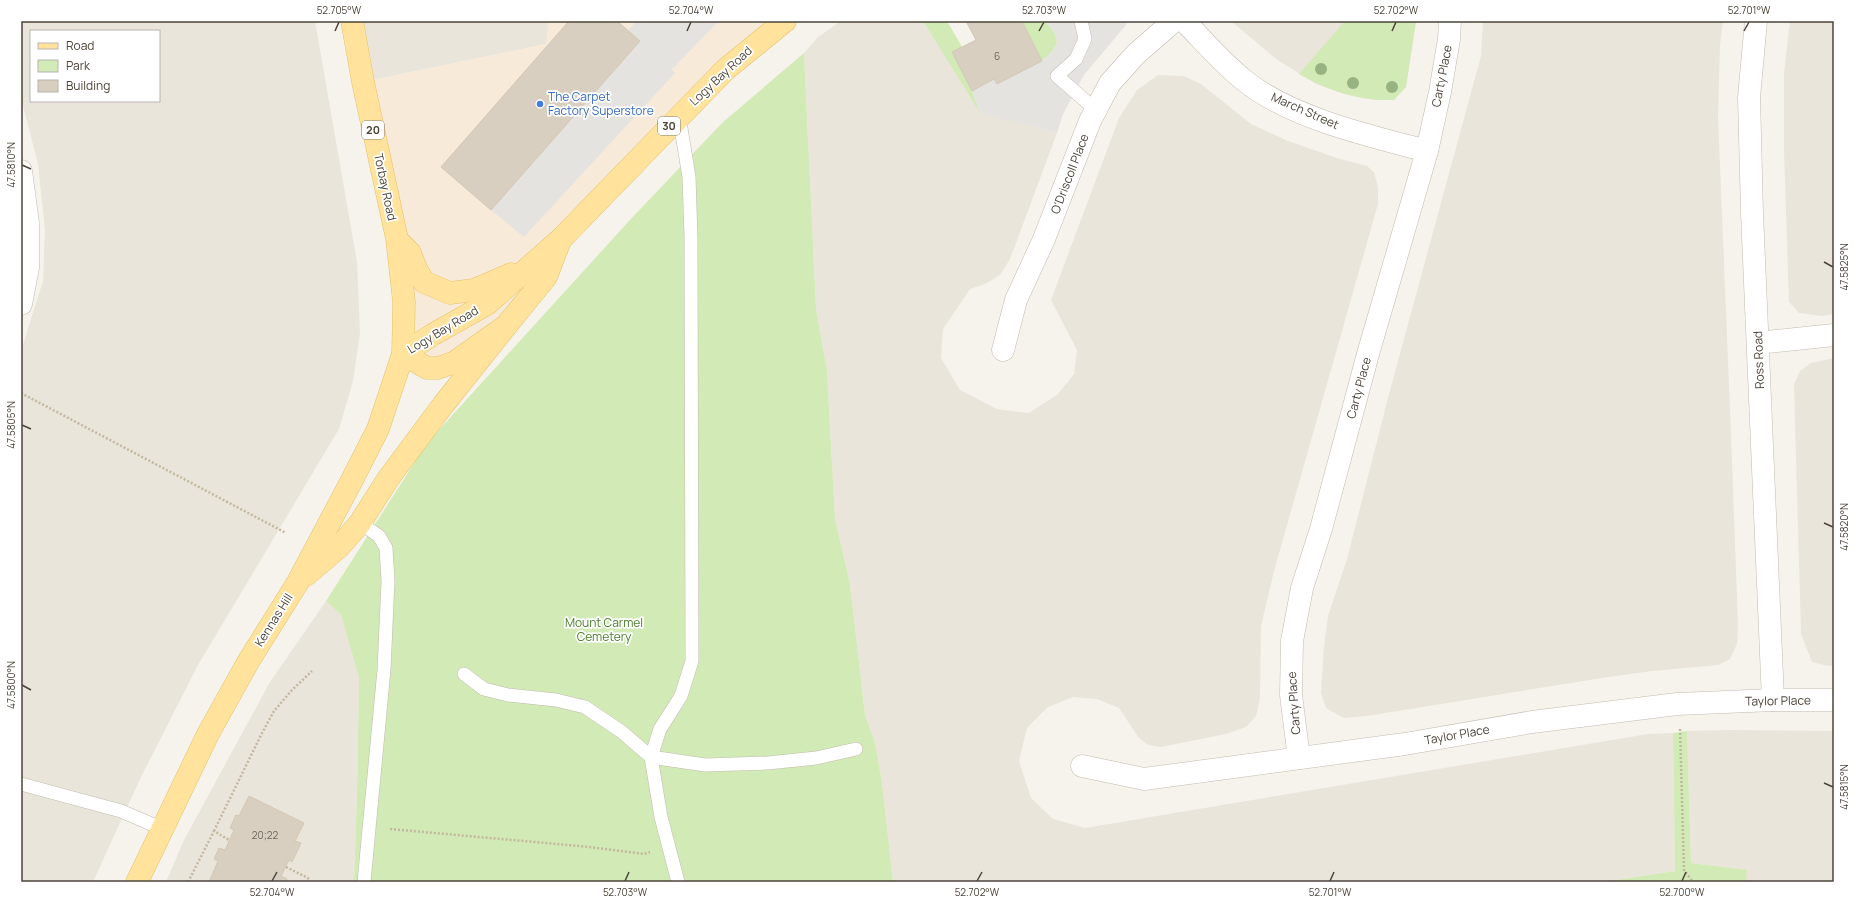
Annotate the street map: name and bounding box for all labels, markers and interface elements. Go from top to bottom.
text: 52.705°W [317,3,362,17]
text: 52.704°W [669,3,714,17]
text: 52.703°W [1022,3,1067,17]
text: 52.702°W [1374,3,1419,17]
text: 52.701°W [1728,3,1771,17]
legend [30,30,160,102]
text: Road [66,37,94,54]
street label: Logy Bay Road [686,42,756,109]
street label: Carty Place [1427,43,1456,109]
house number: 6 [994,49,1000,63]
text: Park [66,57,91,74]
text: Building [66,77,110,94]
place label: The Carpet Factory Superstore [548,88,654,119]
street label: March Street [1269,88,1342,133]
marker: The Carpet Factory Superstore [535,99,545,109]
road number: 30 [658,117,680,135]
road number: 20 [362,121,384,139]
street label: O'Driscoll Place [1046,131,1093,216]
text: 47.5810°N [4,142,18,188]
street label: Torbay Road [370,152,401,222]
text: 47.5825°N [1837,243,1851,291]
street label: Logy Bay Road [404,302,481,357]
street label: Ross Road [1749,331,1768,389]
street label: Carty Place [1342,355,1375,421]
text: 47.5805°N [4,401,18,449]
text: 47.5820°N [1837,503,1851,551]
street label: Kennas Hill [251,590,297,650]
park label: Mount Carmel Cemetery [565,614,643,645]
text: 47.5800°N [4,661,18,709]
street label: Carty Place [1283,671,1304,735]
street label: Taylor Place [1745,691,1811,710]
street label: Taylor Place [1423,720,1491,749]
text: 47.5815°N [1837,764,1851,810]
house number: 20;22 [252,828,278,842]
text: 52.704°W [250,885,295,899]
text: 52.703°W [603,885,648,899]
text: 52.702°W [955,885,1000,899]
text: 52.701°W [1309,885,1352,899]
text: 52.700°W [1660,885,1705,899]

